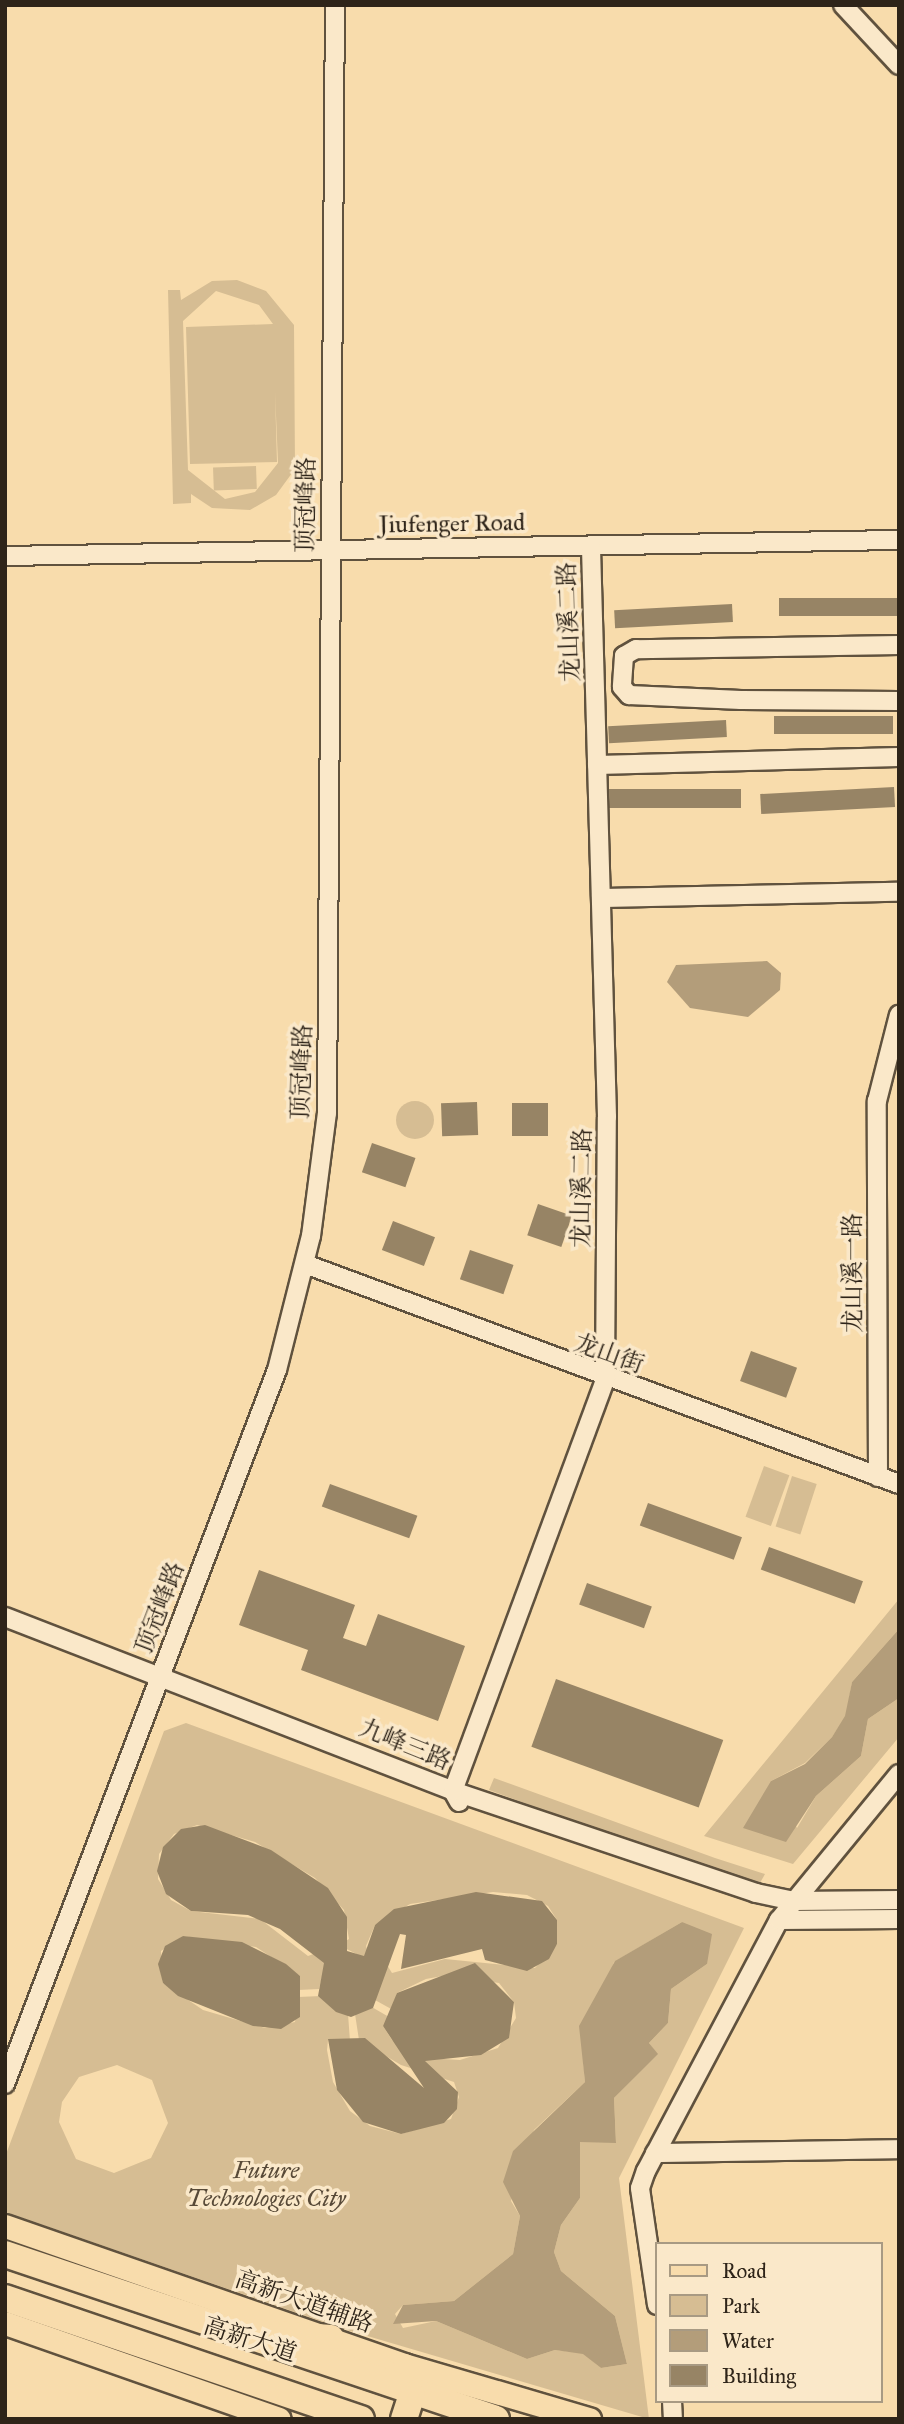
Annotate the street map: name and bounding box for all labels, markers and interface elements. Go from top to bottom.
street label: 顶冠峰路 [291,457,321,553]
street label: Jiufenger Road [379,508,525,540]
street label: 龙山溪二路 [553,562,585,682]
street label: 顶冠峰路 [286,1024,318,1120]
street label: 龙山溪二路 [567,1128,597,1248]
street label: 龙山溪一路 [839,1213,867,1333]
street label: 龙山街 [570,1328,648,1380]
street label: 顶冠峰路 [129,1558,191,1658]
street label: 九峰三路 [355,1714,455,1776]
park label: Future Technologies City [186,2157,346,2213]
legend [656,2242,883,2403]
text: Road [722,2258,767,2284]
street label: 高新大道辅路 [231,2265,377,2339]
text: Park [722,2293,760,2319]
street label: 高新大道 [200,2311,300,2369]
text: Water [722,2328,774,2354]
text: Building [722,2363,796,2389]

